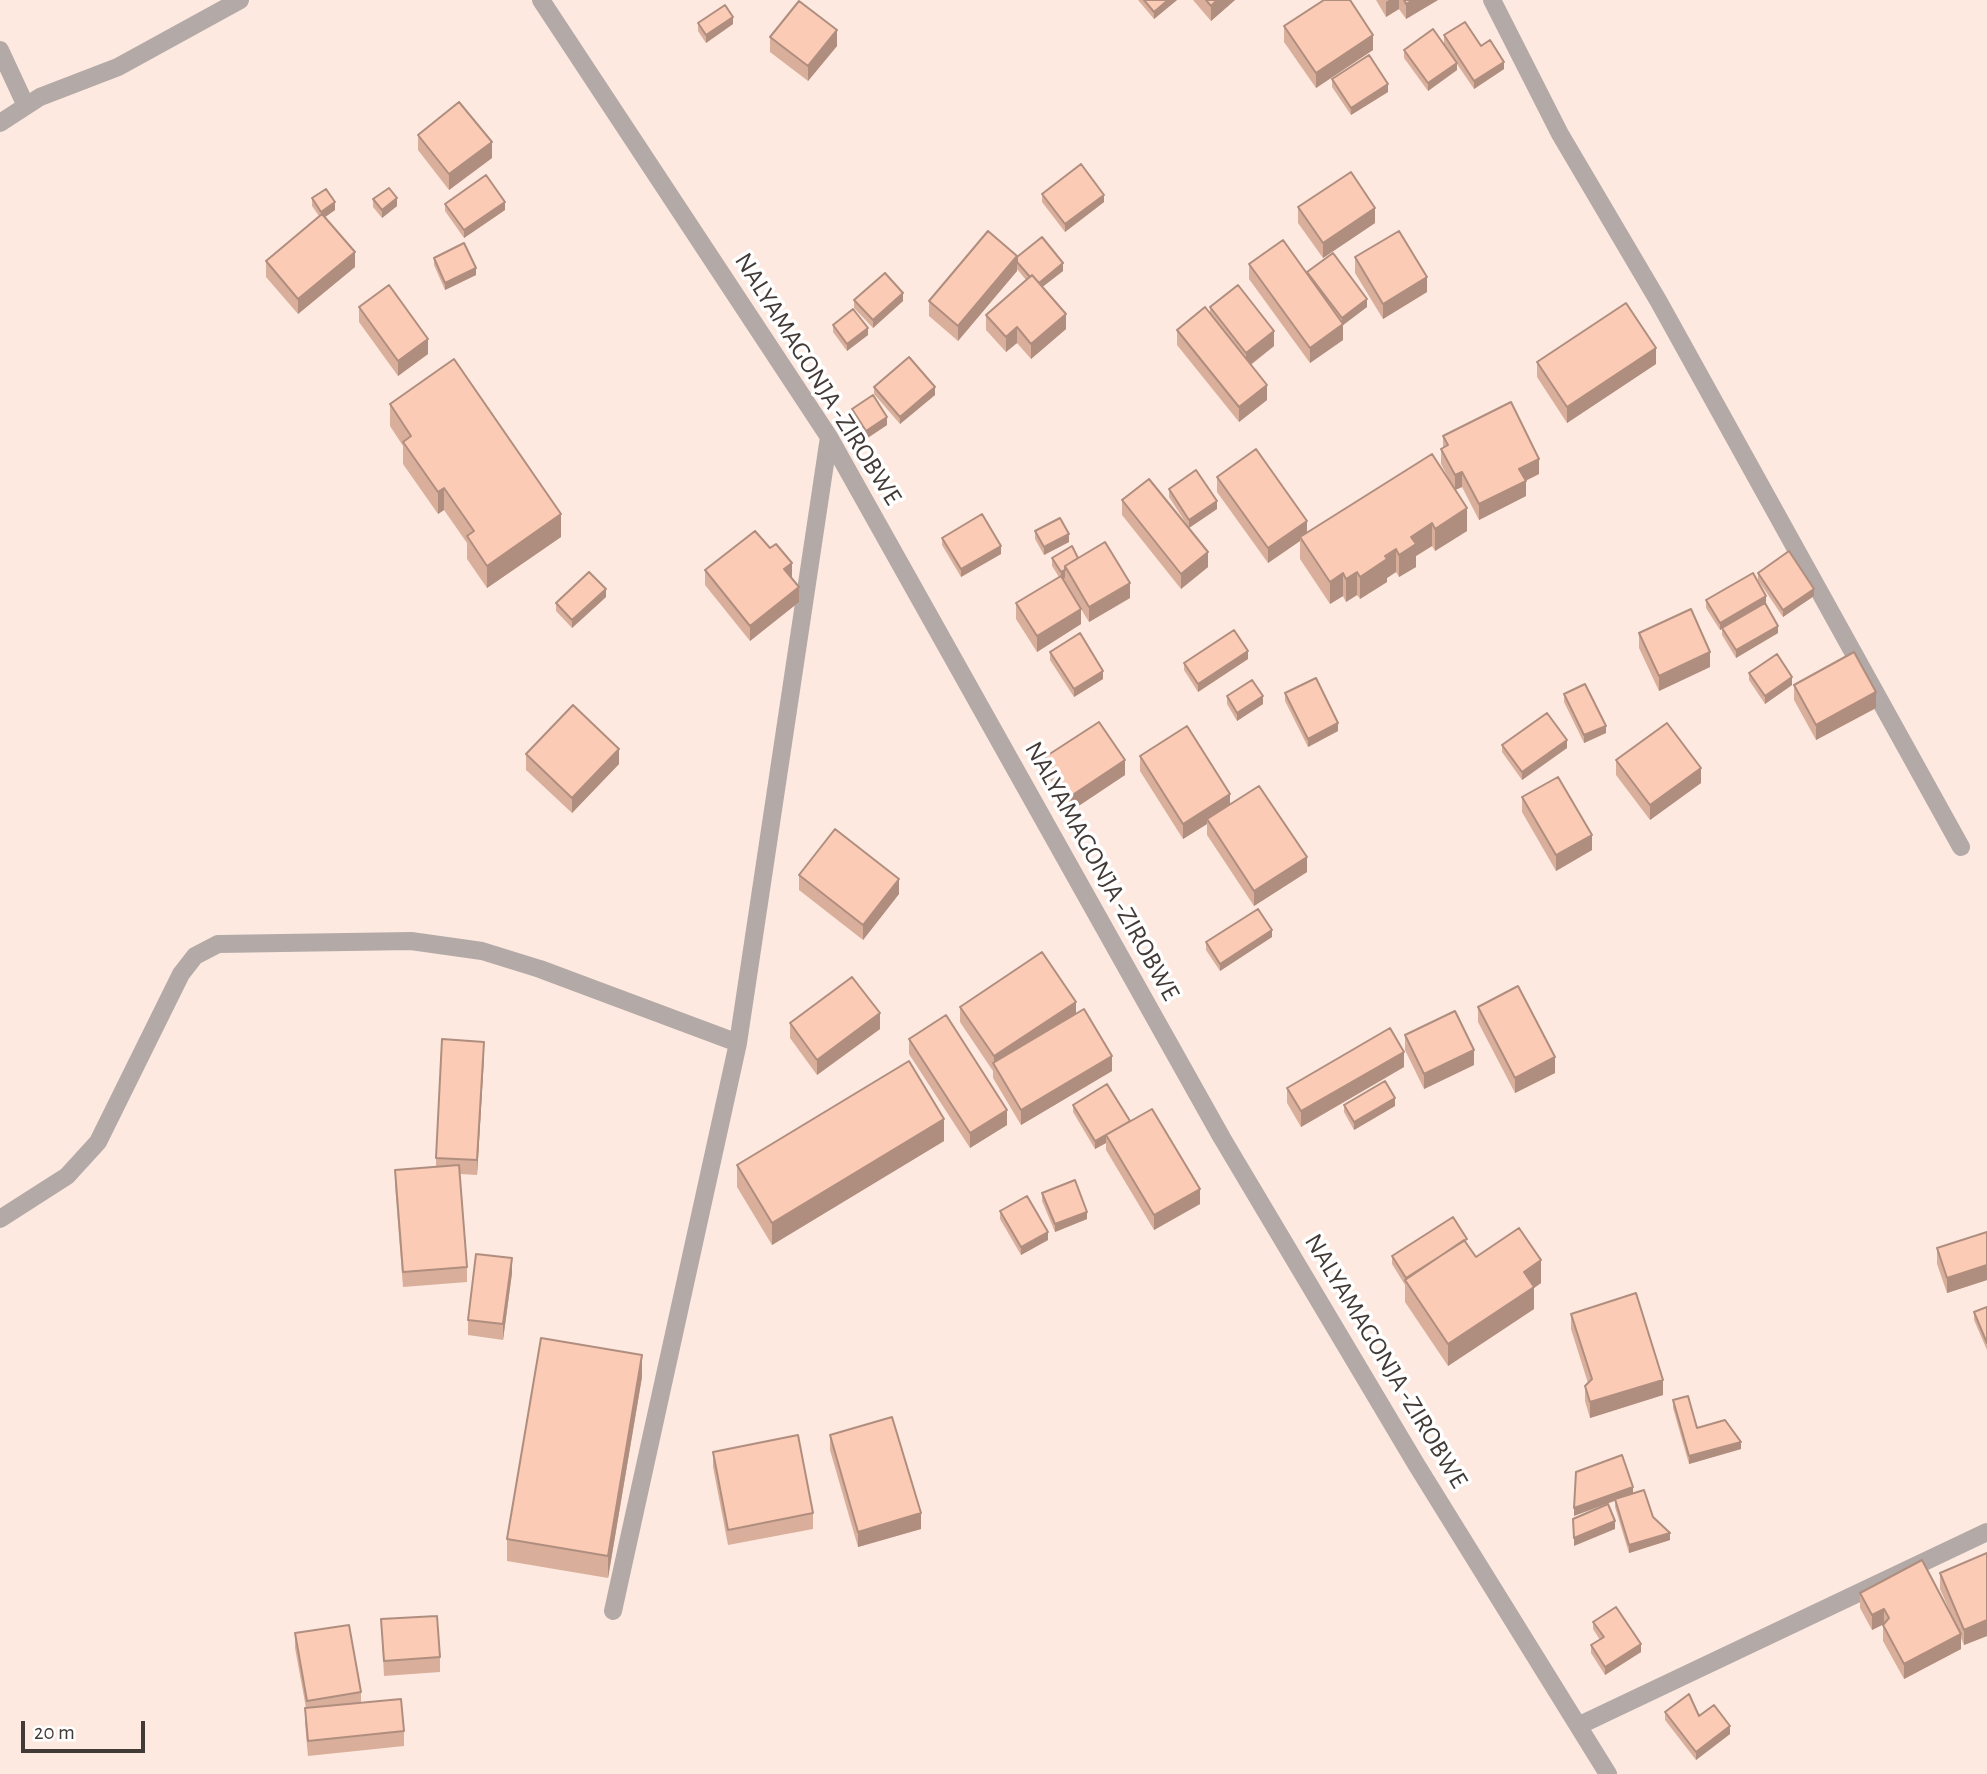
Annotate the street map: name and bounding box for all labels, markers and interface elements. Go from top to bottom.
street label: NALYAMAGONJA -ZIROBWE [728,247,908,511]
street label: NALYAMAGONJA -ZIROBWE [1018,736,1186,1006]
street label: NALYAMAGONJA -ZIROBWE [1298,1228,1474,1494]
scale bar [24,1708,149,1752]
text: 20 m [34,1722,75,1743]

